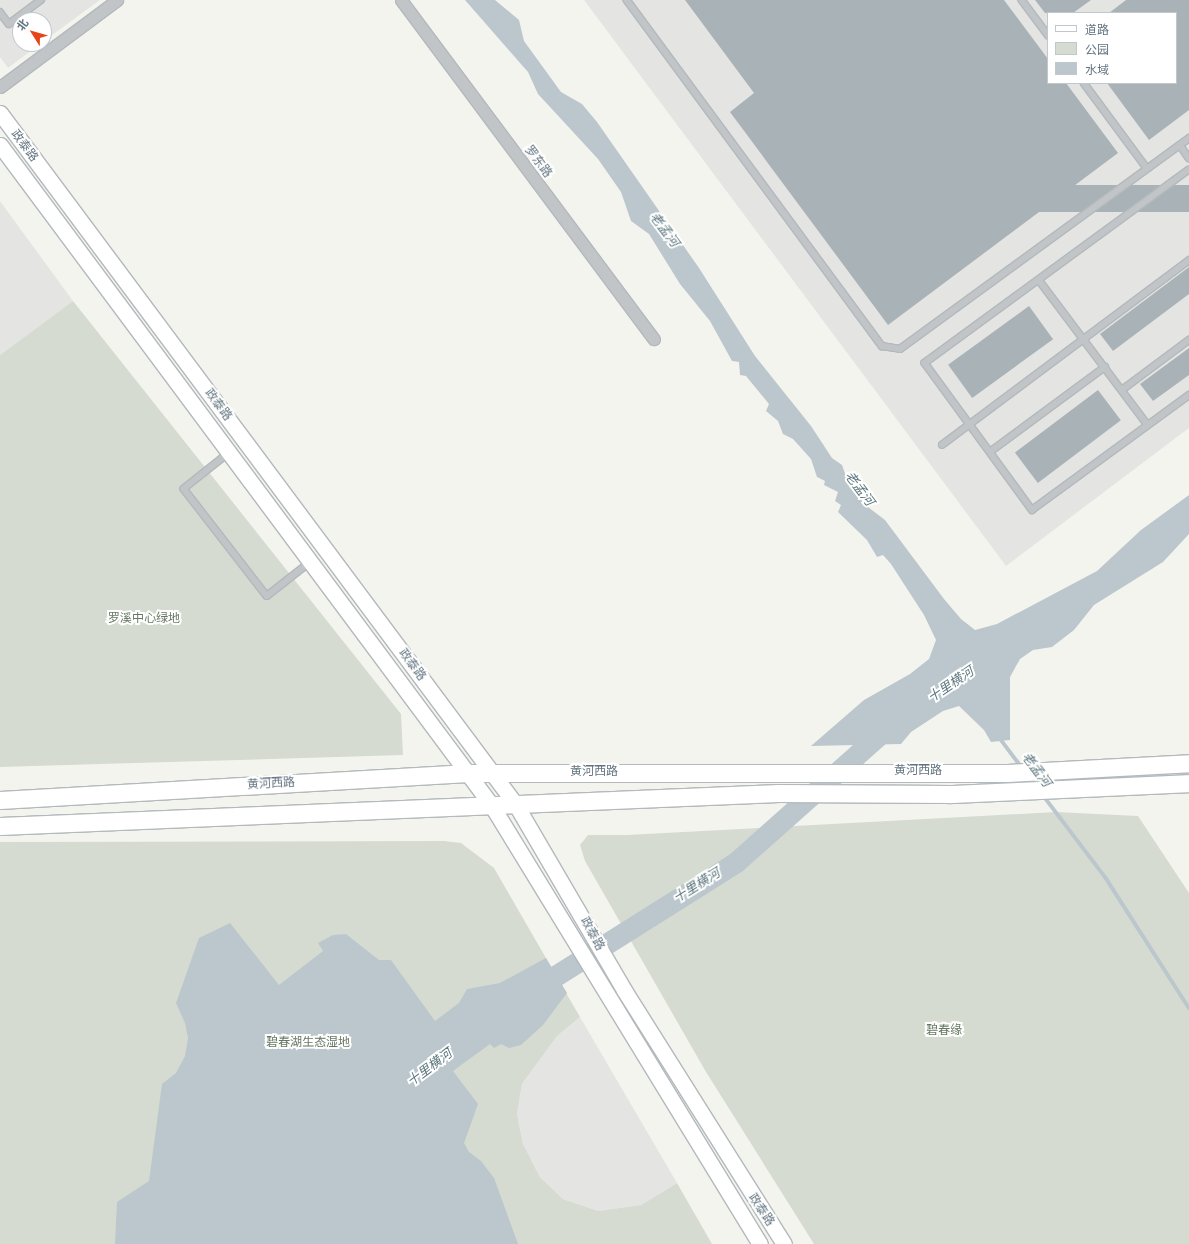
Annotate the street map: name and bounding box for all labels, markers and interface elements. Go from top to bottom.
north arrow [12,12,52,52]
legend [1047,12,1177,84]
text: 北 [14,17,31,33]
text: 道路 [1085,23,1109,37]
text: 公园 [1085,43,1109,57]
text: 水域 [1085,63,1109,77]
street label: 政泰路 [7,127,41,165]
street label: 罗东路 [521,143,555,181]
water label: 老孟河 [646,210,682,250]
street label: 政泰路 [201,386,235,424]
water label: 老孟河 [841,469,877,509]
park label: 罗溪中心绿地 [108,612,180,626]
street label: 政泰路 [395,646,429,684]
water label: 十里横河 [925,664,977,706]
water label: 老孟河 [1018,750,1054,790]
street label: 黄河西路 [894,764,942,778]
street label: 黄河西路 [570,765,618,779]
street label: 黄河西路 [247,776,295,792]
water label: 十里横河 [671,866,723,906]
street label: 政泰路 [577,915,607,953]
park label: 碧春缘 [926,1024,962,1038]
park label: 碧春湖生态湿地 [266,1036,350,1050]
water label: 十里横河 [405,1046,455,1090]
street label: 政泰路 [745,1191,777,1229]

